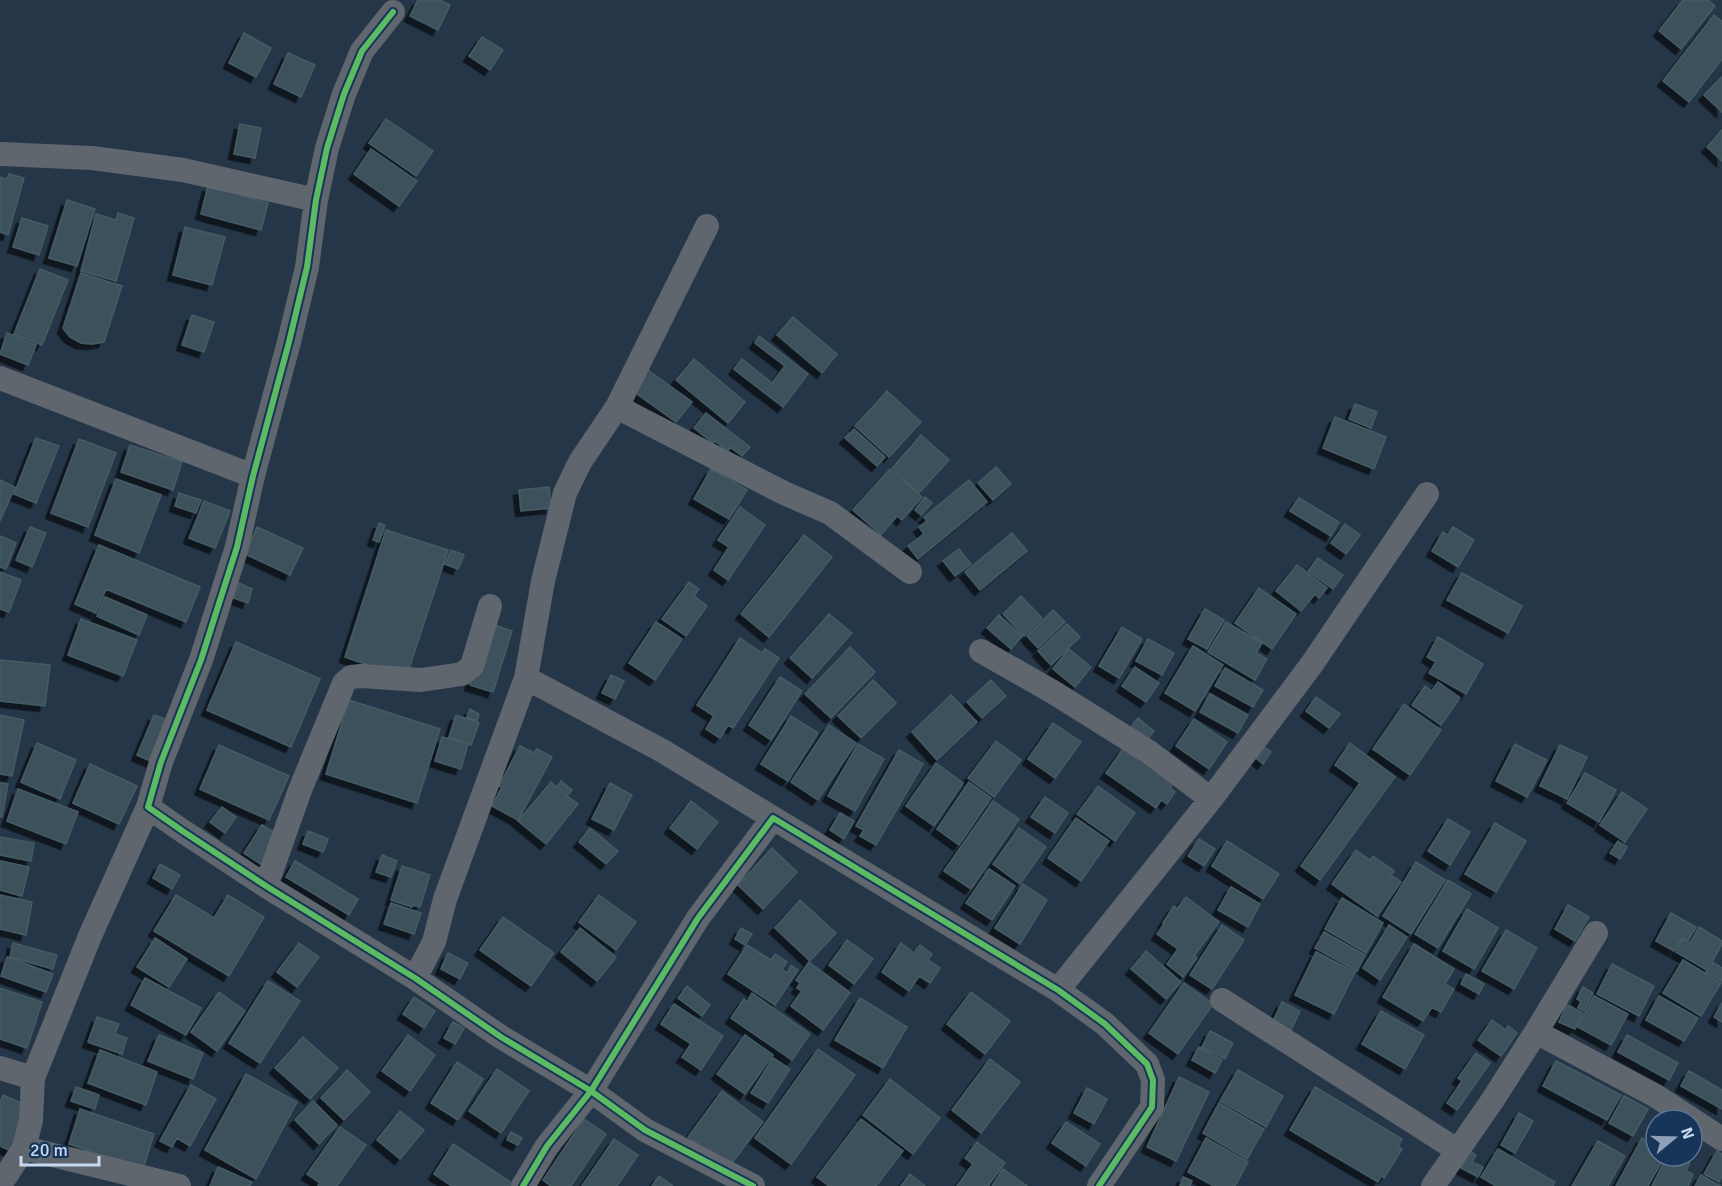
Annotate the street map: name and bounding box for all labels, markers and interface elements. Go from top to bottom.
north arrow [1644,1108,1704,1168]
text: N [1676,1125,1699,1142]
scale bar [21,1129,99,1167]
text: 20 m [30,1139,68,1161]

